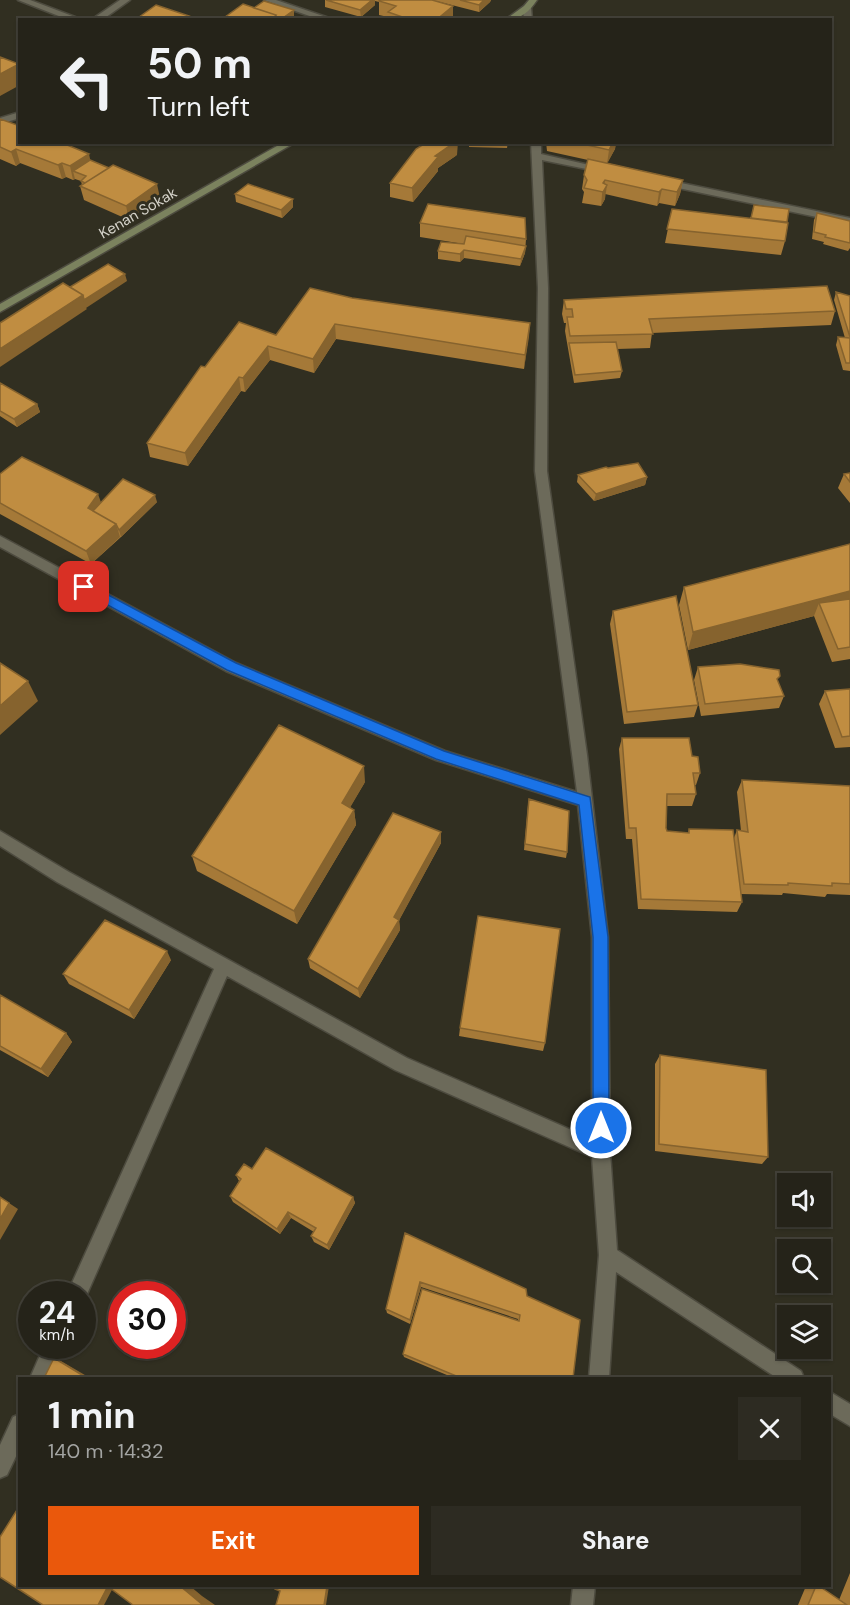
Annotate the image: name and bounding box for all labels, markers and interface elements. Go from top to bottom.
text: 50 m [147,36,252,91]
icon: left [48,42,126,120]
text: Turn left [147,89,250,124]
street label: Kenan Sokak [95,182,181,243]
pin [58,561,109,612]
icon: arrive [67,570,100,603]
position arrow [569,1096,633,1160]
map controls [777,1173,831,1359]
button: sound [777,1173,831,1227]
button: search [777,1239,831,1293]
speed limit sign: 30 [108,1281,186,1359]
text: 24 [39,1293,75,1332]
button: layers [777,1305,831,1359]
text: km/h [39,1325,75,1345]
text: 1 min [48,1392,136,1439]
button: close [738,1397,801,1460]
text: 140 m · 14:32 [48,1438,164,1464]
button: Exit [48,1506,419,1575]
button: Share [431,1506,801,1575]

